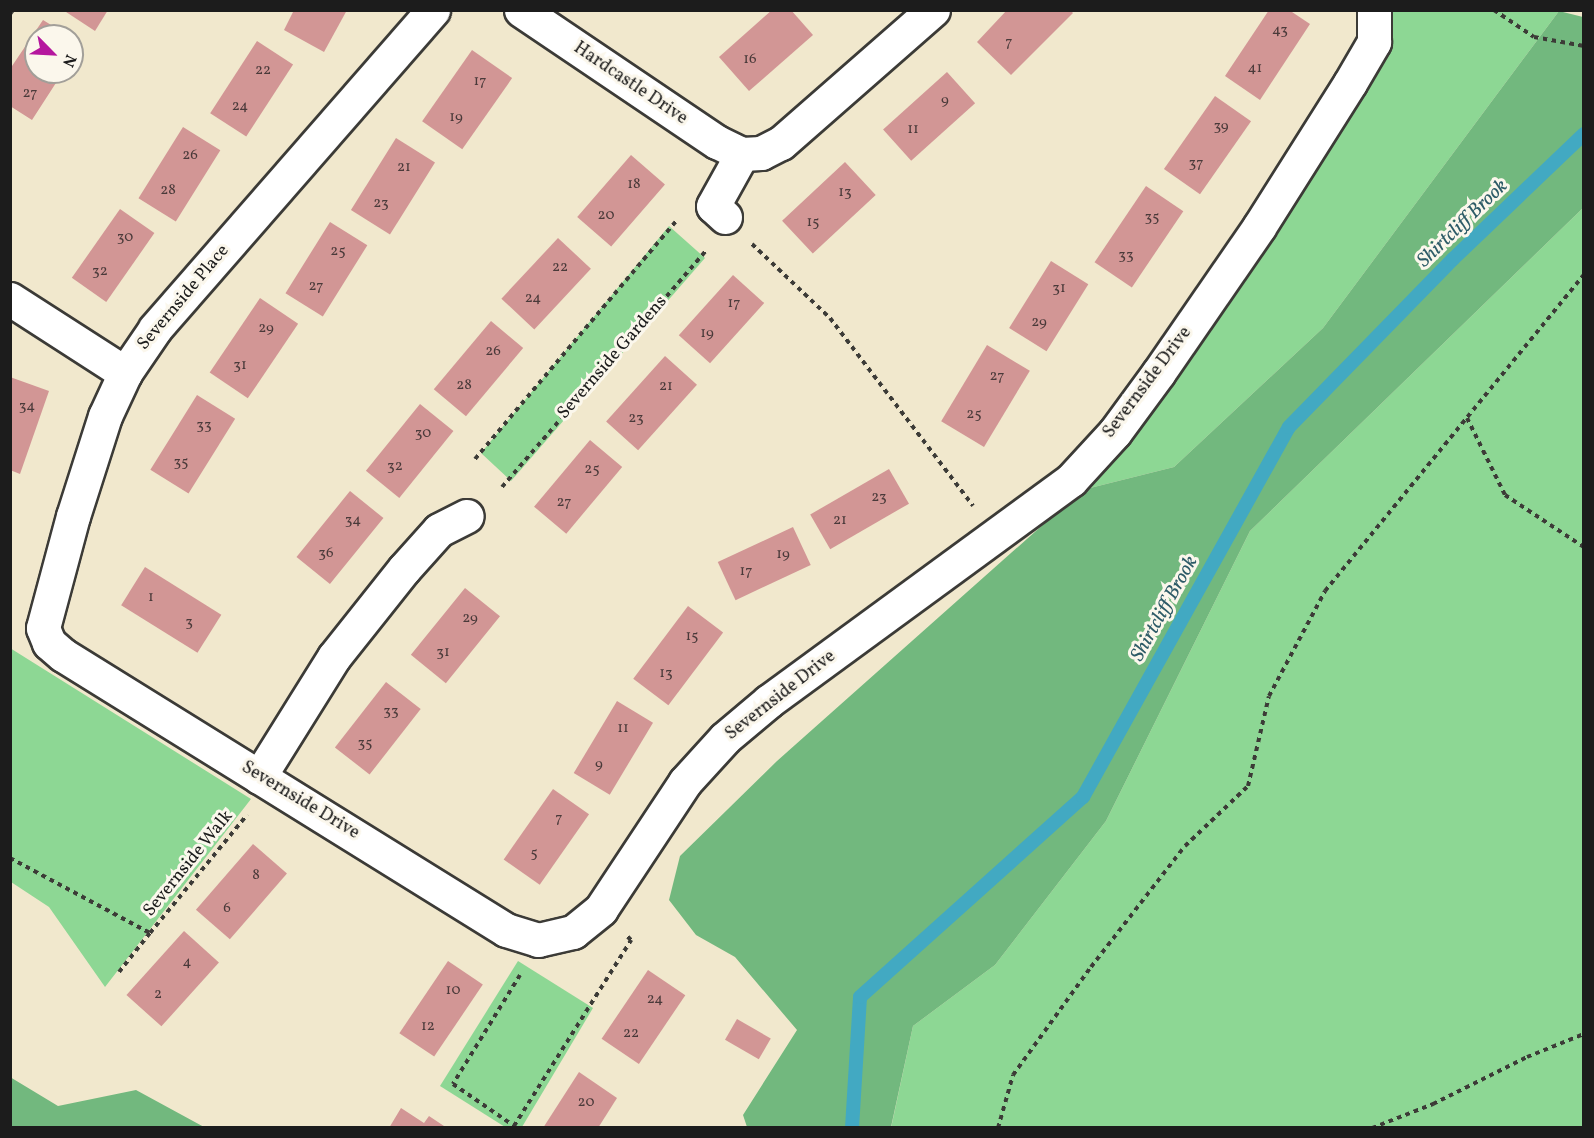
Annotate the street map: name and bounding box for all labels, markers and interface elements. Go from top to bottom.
house number: 43 [1272,22,1288,40]
north arrow [24,24,84,84]
house number: 7 [1005,34,1013,52]
street label: Hardcastle Drive [569,38,691,130]
text: N [56,51,81,70]
house number: 16 [743,51,757,69]
house number: 41 [1248,60,1262,78]
house number: 22 [255,62,271,80]
house number: 17 [473,73,487,91]
house number: 27 [23,85,37,103]
house number: 9 [941,92,949,110]
house number: 24 [232,98,248,116]
house number: 19 [449,109,463,127]
house number: 39 [1213,118,1229,136]
house number: 11 [907,121,919,139]
house number: 26 [182,147,198,165]
house number: 37 [1189,155,1203,173]
house number: 21 [397,159,411,177]
water label: Shirtcliff Brook [1413,175,1513,273]
house number: 18 [627,176,641,194]
house number: 28 [160,182,176,200]
house number: 13 [838,184,852,202]
house number: 23 [373,195,389,213]
house number: 20 [598,207,614,225]
house number: 35 [1145,209,1159,227]
house number: 15 [806,214,820,232]
house number: 30 [117,229,133,247]
street label: Severnside Place [134,241,234,355]
house number: 25 [330,243,346,261]
house number: 33 [1118,247,1134,265]
house number: 22 [552,259,568,277]
house number: 32 [92,263,108,281]
house number: 27 [309,278,323,296]
house number: 31 [1052,280,1066,298]
house number: 24 [525,290,541,308]
street label: Severnside Gardens [553,292,673,424]
house number: 17 [727,295,741,313]
house number: 29 [1031,314,1047,332]
house number: 29 [258,320,274,338]
street label: Severnside Drive [1099,323,1197,443]
house number: 19 [700,325,714,343]
house number: 26 [485,343,501,361]
house number: 31 [233,357,247,375]
house number: 27 [990,368,1004,386]
house number: 28 [456,377,472,395]
house number: 21 [659,378,673,396]
house number: 34 [19,398,35,416]
house number: 25 [966,406,982,424]
house number: 23 [628,410,644,428]
house number: 33 [196,417,212,435]
house number: 30 [415,425,431,443]
house number: 35 [174,454,188,472]
house number: 32 [387,458,403,476]
house number: 25 [584,461,600,479]
house number: 23 [871,489,887,507]
house number: 27 [557,494,571,512]
house number: 34 [345,512,361,530]
house number: 21 [833,512,847,530]
house number: 36 [318,545,334,563]
house number: 19 [776,546,790,564]
water label: Shirtcliff Brook [1126,552,1204,666]
house number: 17 [739,563,753,581]
house number: 1 [148,589,154,607]
house number: 29 [462,610,478,628]
house number: 3 [185,614,193,632]
house number: 15 [685,628,699,646]
house number: 31 [436,644,450,662]
street label: Severnside Drive [722,646,840,746]
house number: 13 [659,665,673,683]
house number: 33 [383,703,399,721]
house number: 11 [617,720,629,738]
house number: 35 [358,735,372,753]
house number: 9 [595,756,603,774]
street label: Severnside Drive [237,757,363,845]
street label: Severnside Walk [139,806,239,922]
house number: 7 [555,810,563,828]
house number: 5 [530,845,538,863]
house number: 8 [252,867,260,885]
house number: 6 [223,900,231,918]
house number: 4 [183,954,191,972]
house number: 10 [446,982,460,1000]
house number: 2 [154,986,162,1004]
house number: 24 [647,991,663,1009]
house number: 12 [421,1018,435,1036]
house number: 22 [623,1025,639,1043]
house number: 20 [578,1094,594,1112]

